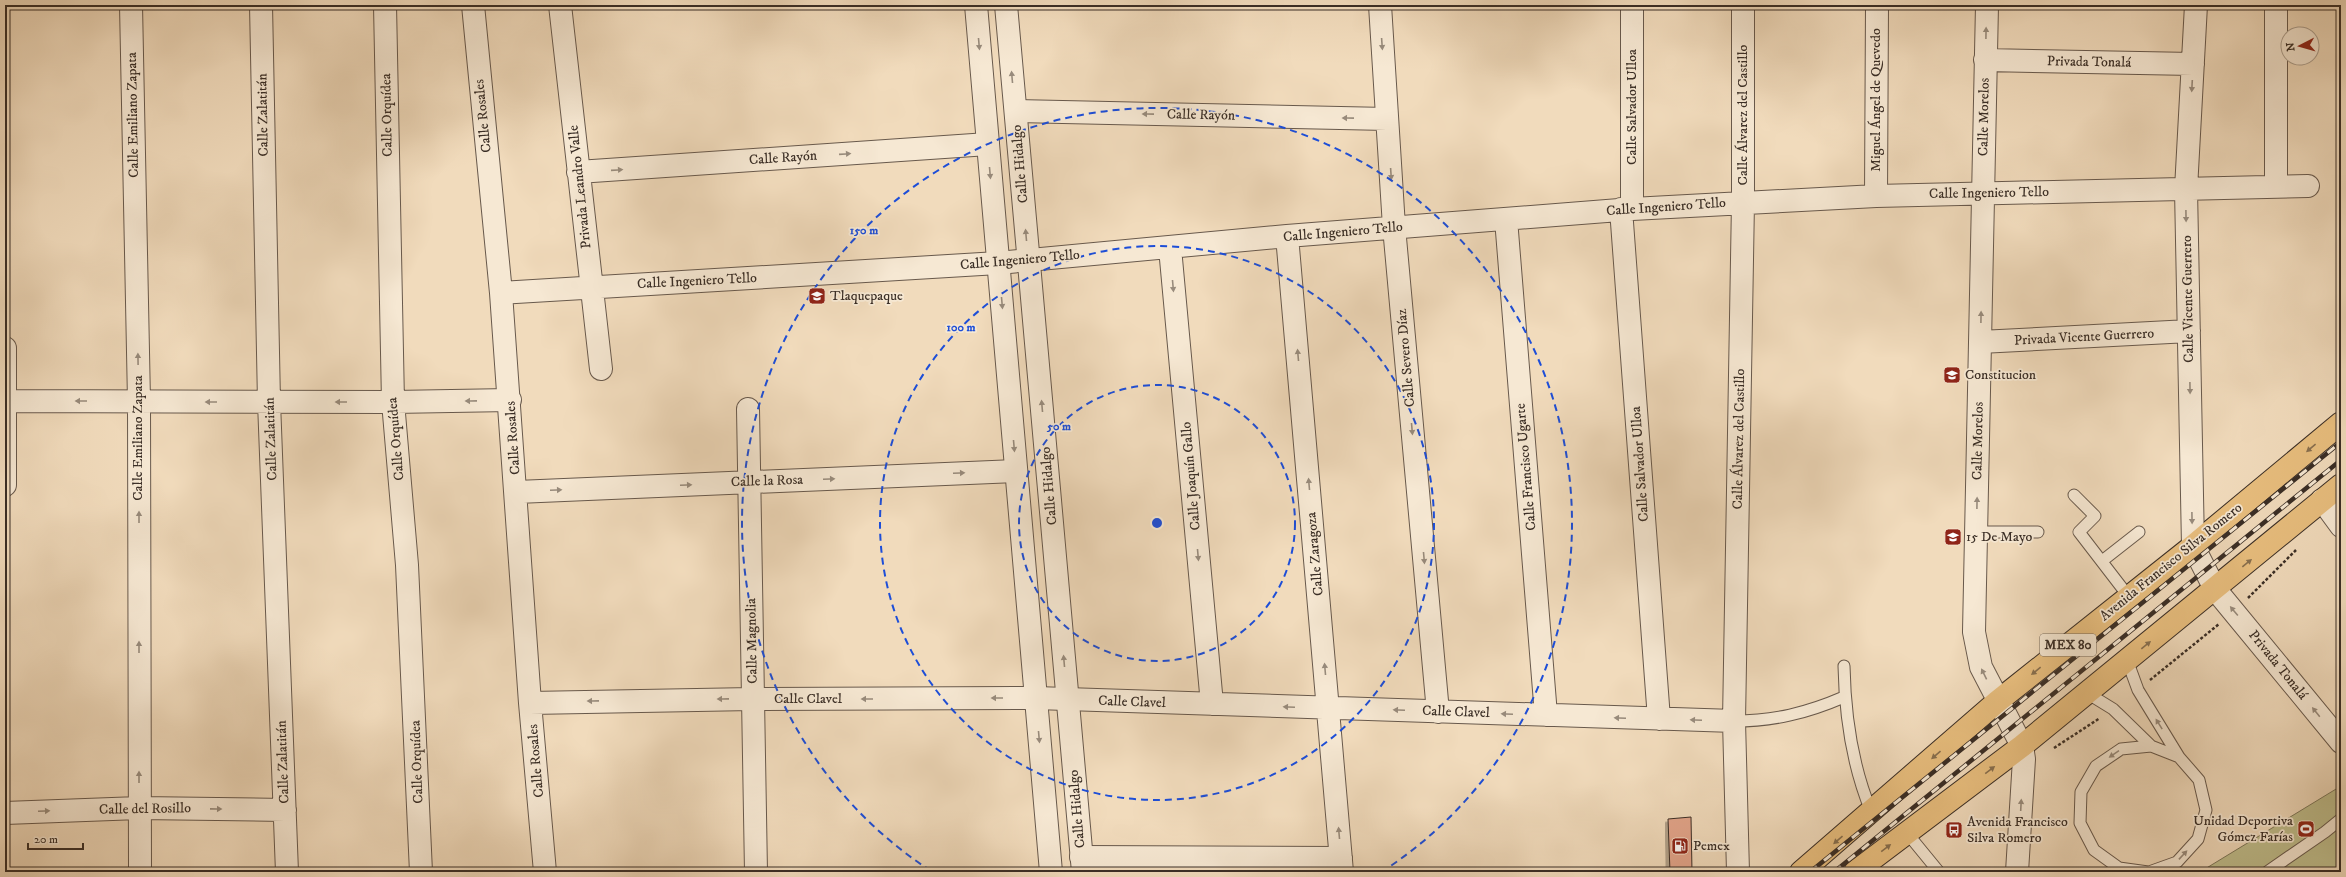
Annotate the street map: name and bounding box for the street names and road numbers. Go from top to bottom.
street label: Miguel Ángel de Quevedo [1867,28,1885,172]
street label: Calle Álvarez del Castillo [1734,44,1752,185]
street label: Calle Salvador Ulloa [1623,49,1641,165]
street label: Calle Emiliano Zapata [123,52,143,178]
street label: Privada Tonalá [2047,52,2131,72]
street label: Calle Zalatitán [253,73,273,157]
street label: Calle Orquídea [377,73,397,157]
street label: Calle Morelos [1974,77,1994,156]
street label: Calle Rosales [470,78,496,154]
street label: Calle Rayón [1167,105,1236,125]
street label: Privada Leandro Valle [565,124,595,250]
street label: Calle Hidalgo [1008,124,1032,204]
street label: Calle Rayón [748,147,818,169]
street label: Calle Ingeniero Tello [1929,183,2049,203]
street label: Calle Ingeniero Tello [1606,194,1727,220]
street label: Calle Ingeniero Tello [1282,218,1404,246]
street label: Calle Vicente Guerrero [2178,235,2198,363]
street label: Calle Ingeniero Tello [959,246,1081,274]
street label: Calle Ingeniero Tello [637,269,758,293]
street label: Calle Severo Díaz [1393,308,1419,408]
street label: Privada Vicente Guerrero [2013,324,2155,350]
street label: Calle Álvarez del Castillo [1729,368,1749,510]
street label: Calle Emiliano Zapata [129,375,147,501]
street label: Calle Zalatitán [261,396,281,481]
street label: Calle Orquídea [383,397,409,481]
street label: Calle Rosales [501,400,525,475]
street label: Calle Morelos [1968,401,1988,480]
street label: Calle Francisco Ugarte [1511,402,1541,531]
street label: Calle Salvador Ulloa [1627,406,1653,522]
street label: Calle Joaquín Gallo [1177,421,1205,531]
street label: Calle Hidalgo [1037,446,1061,526]
street label: Calle la Rosa [731,471,803,491]
street label: Avenida Francisco Silva Romero [2096,499,2246,625]
street label: Calle Zaragoza [1302,511,1328,597]
street label: Calle Magnolia [742,598,762,684]
street label: Privada Tonalá [2244,627,2312,703]
road number: MEX 80 [2040,634,2096,656]
street label: Calle Clavel [774,690,843,708]
street label: Calle Clavel [1098,692,1167,712]
street label: Calle Clavel [1422,702,1491,722]
street label: Calle Zalatitán [273,719,293,804]
street label: Calle Orquídea [407,720,427,804]
street label: Calle Rosales [524,723,548,799]
street label: Calle Hidalgo [1065,769,1089,849]
street label: Calle del Rosillo [99,799,191,819]

